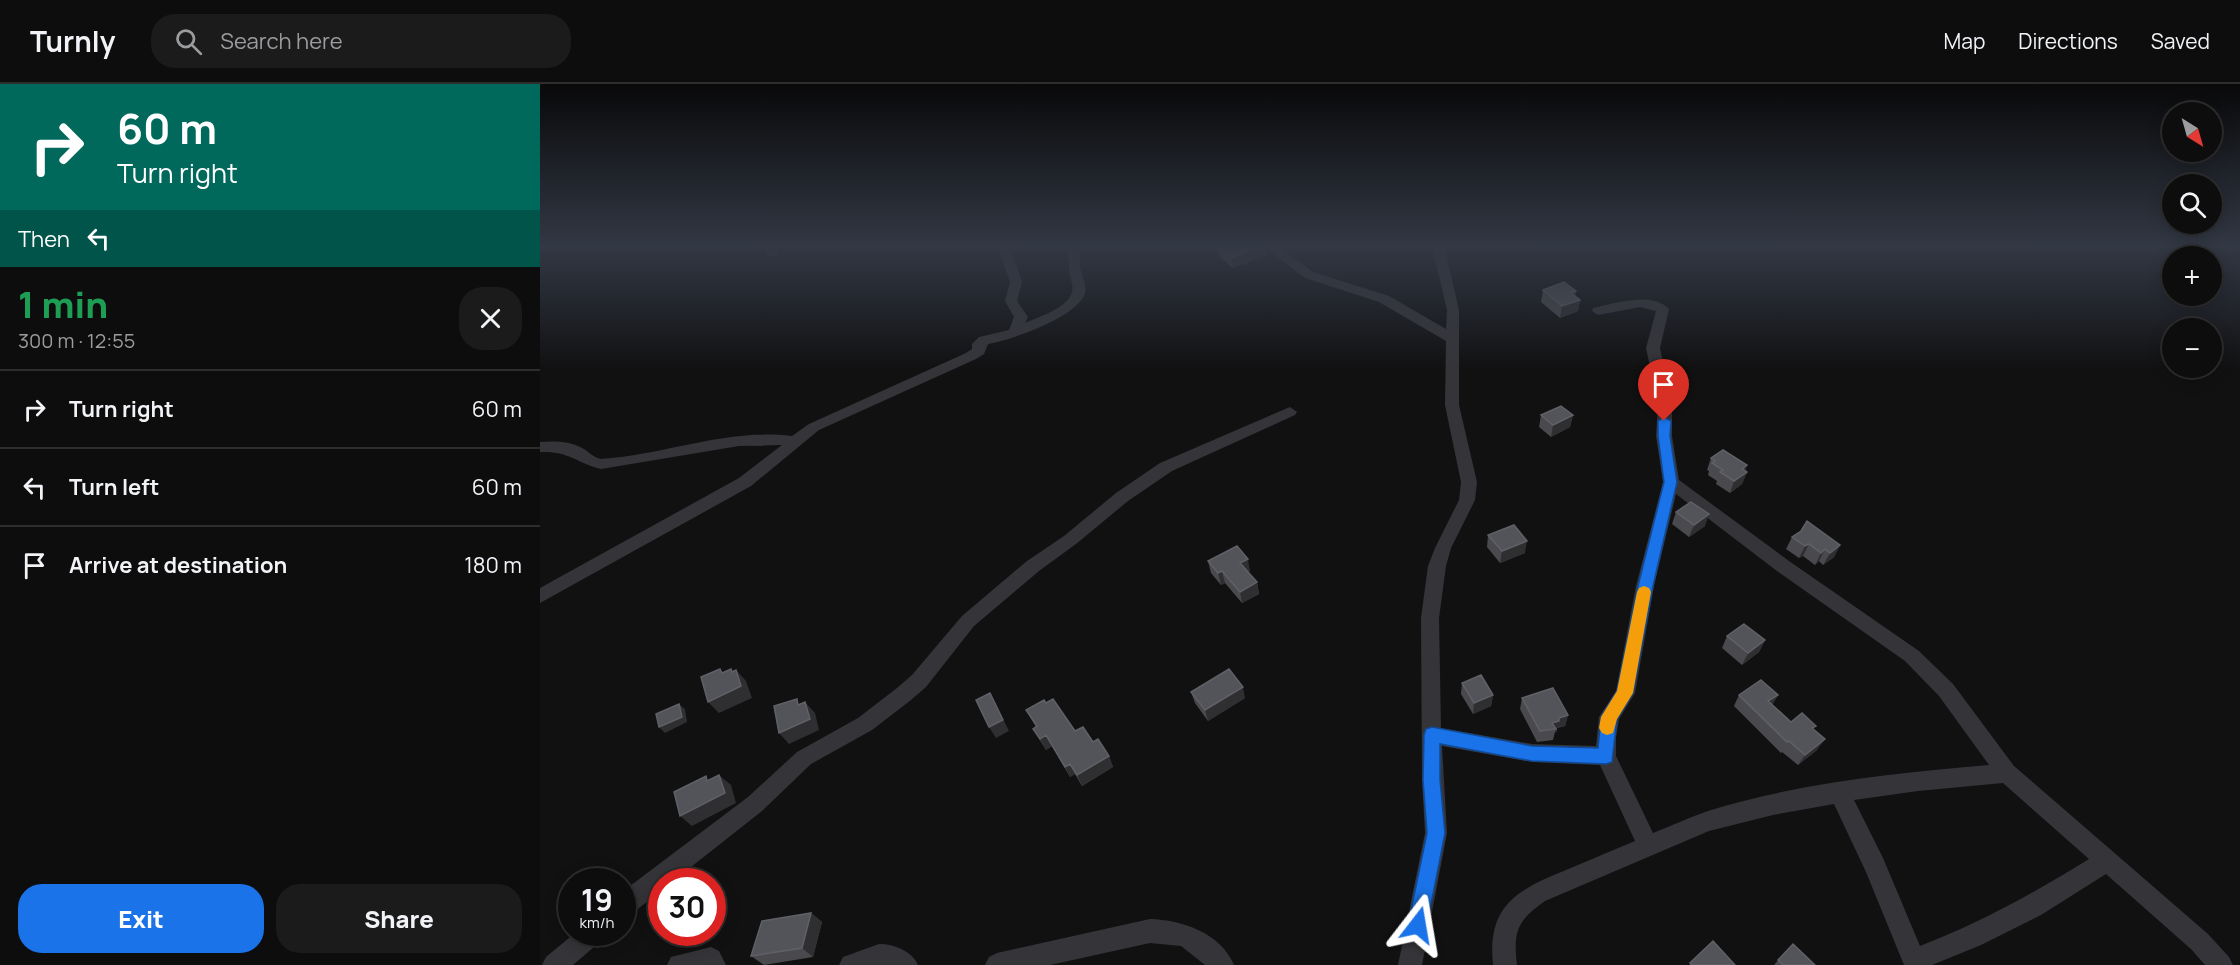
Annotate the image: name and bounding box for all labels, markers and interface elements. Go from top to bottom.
search box [151,14,571,68]
text: Turnly [30,22,115,60]
icon: search [172,25,205,58]
text: Search here [220,26,343,56]
text: Map [1944,27,1985,55]
text: Directions [2018,27,2118,55]
text: Saved [2151,27,2210,55]
text: 60 m [117,99,217,157]
north arrow [2162,102,2222,162]
map controls [2162,102,2222,378]
icon: right [18,108,96,186]
text: Turn right [117,154,238,191]
button: search [2162,174,2222,234]
icon: left [82,222,115,255]
text: Then [18,224,70,254]
button: + [2162,246,2222,306]
text: 1 min [18,280,108,329]
button: close [459,287,522,350]
button: − [2162,318,2222,378]
text: 300 m · 12:55 [18,327,135,354]
pin [1638,359,1689,421]
icon: arrive [1647,368,1680,401]
icon: right [18,393,51,426]
text: Turn right [69,394,174,424]
text: 60 m [472,394,522,424]
icon: left [18,471,51,504]
text: Turn left [69,472,159,502]
text: 60 m [472,472,522,502]
icon: arrive [18,549,51,582]
text: Arrive at destination [69,550,287,580]
text: 180 m [464,550,522,580]
speed limit sign: 30 [648,868,726,946]
text: 19 [581,879,613,920]
button: Exit [18,884,264,953]
button: Share [276,884,522,953]
position arrow [1386,893,1450,957]
text: km/h [580,912,614,933]

